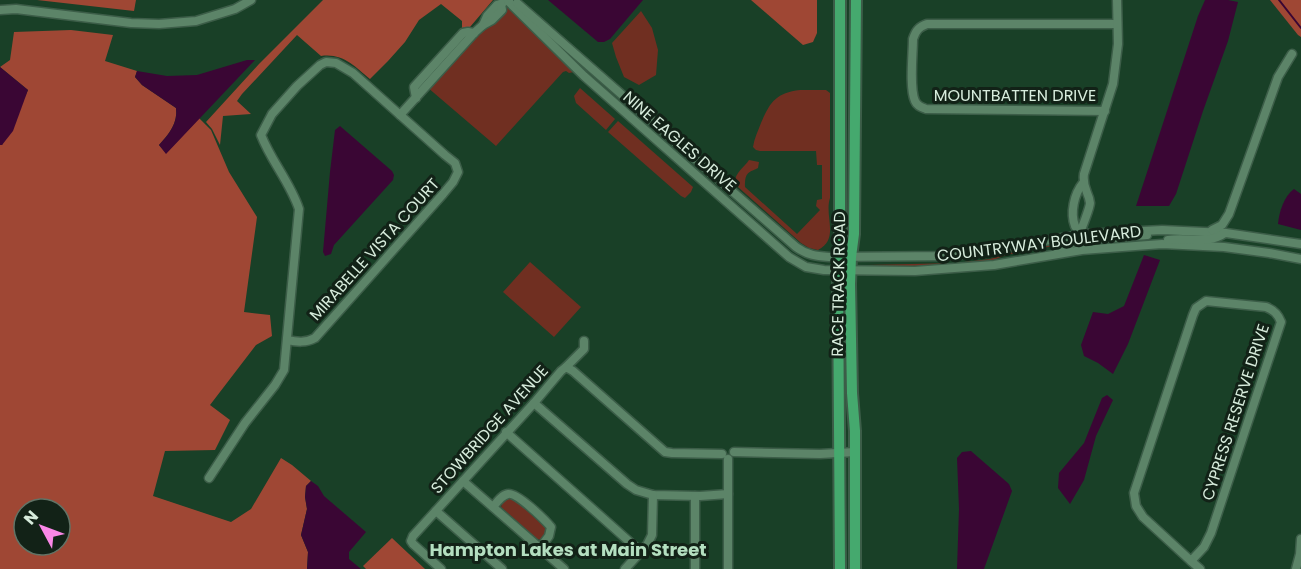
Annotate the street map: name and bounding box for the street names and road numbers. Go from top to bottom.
street label: MOUNTBATTEN DRIVE [934,84,1096,107]
street label: NINE EAGLES DRIVE [618,86,741,197]
street label: MIRABELLE VISTA COURT [304,173,445,326]
street label: RACE TRACK ROAD [826,211,851,357]
street label: COUNTRYWAY BOULEVARD [936,220,1143,267]
street label: CYPRESS RESERVE DRIVE [1196,321,1275,503]
street label: STOWBRIDGE AVENUE [425,360,553,499]

